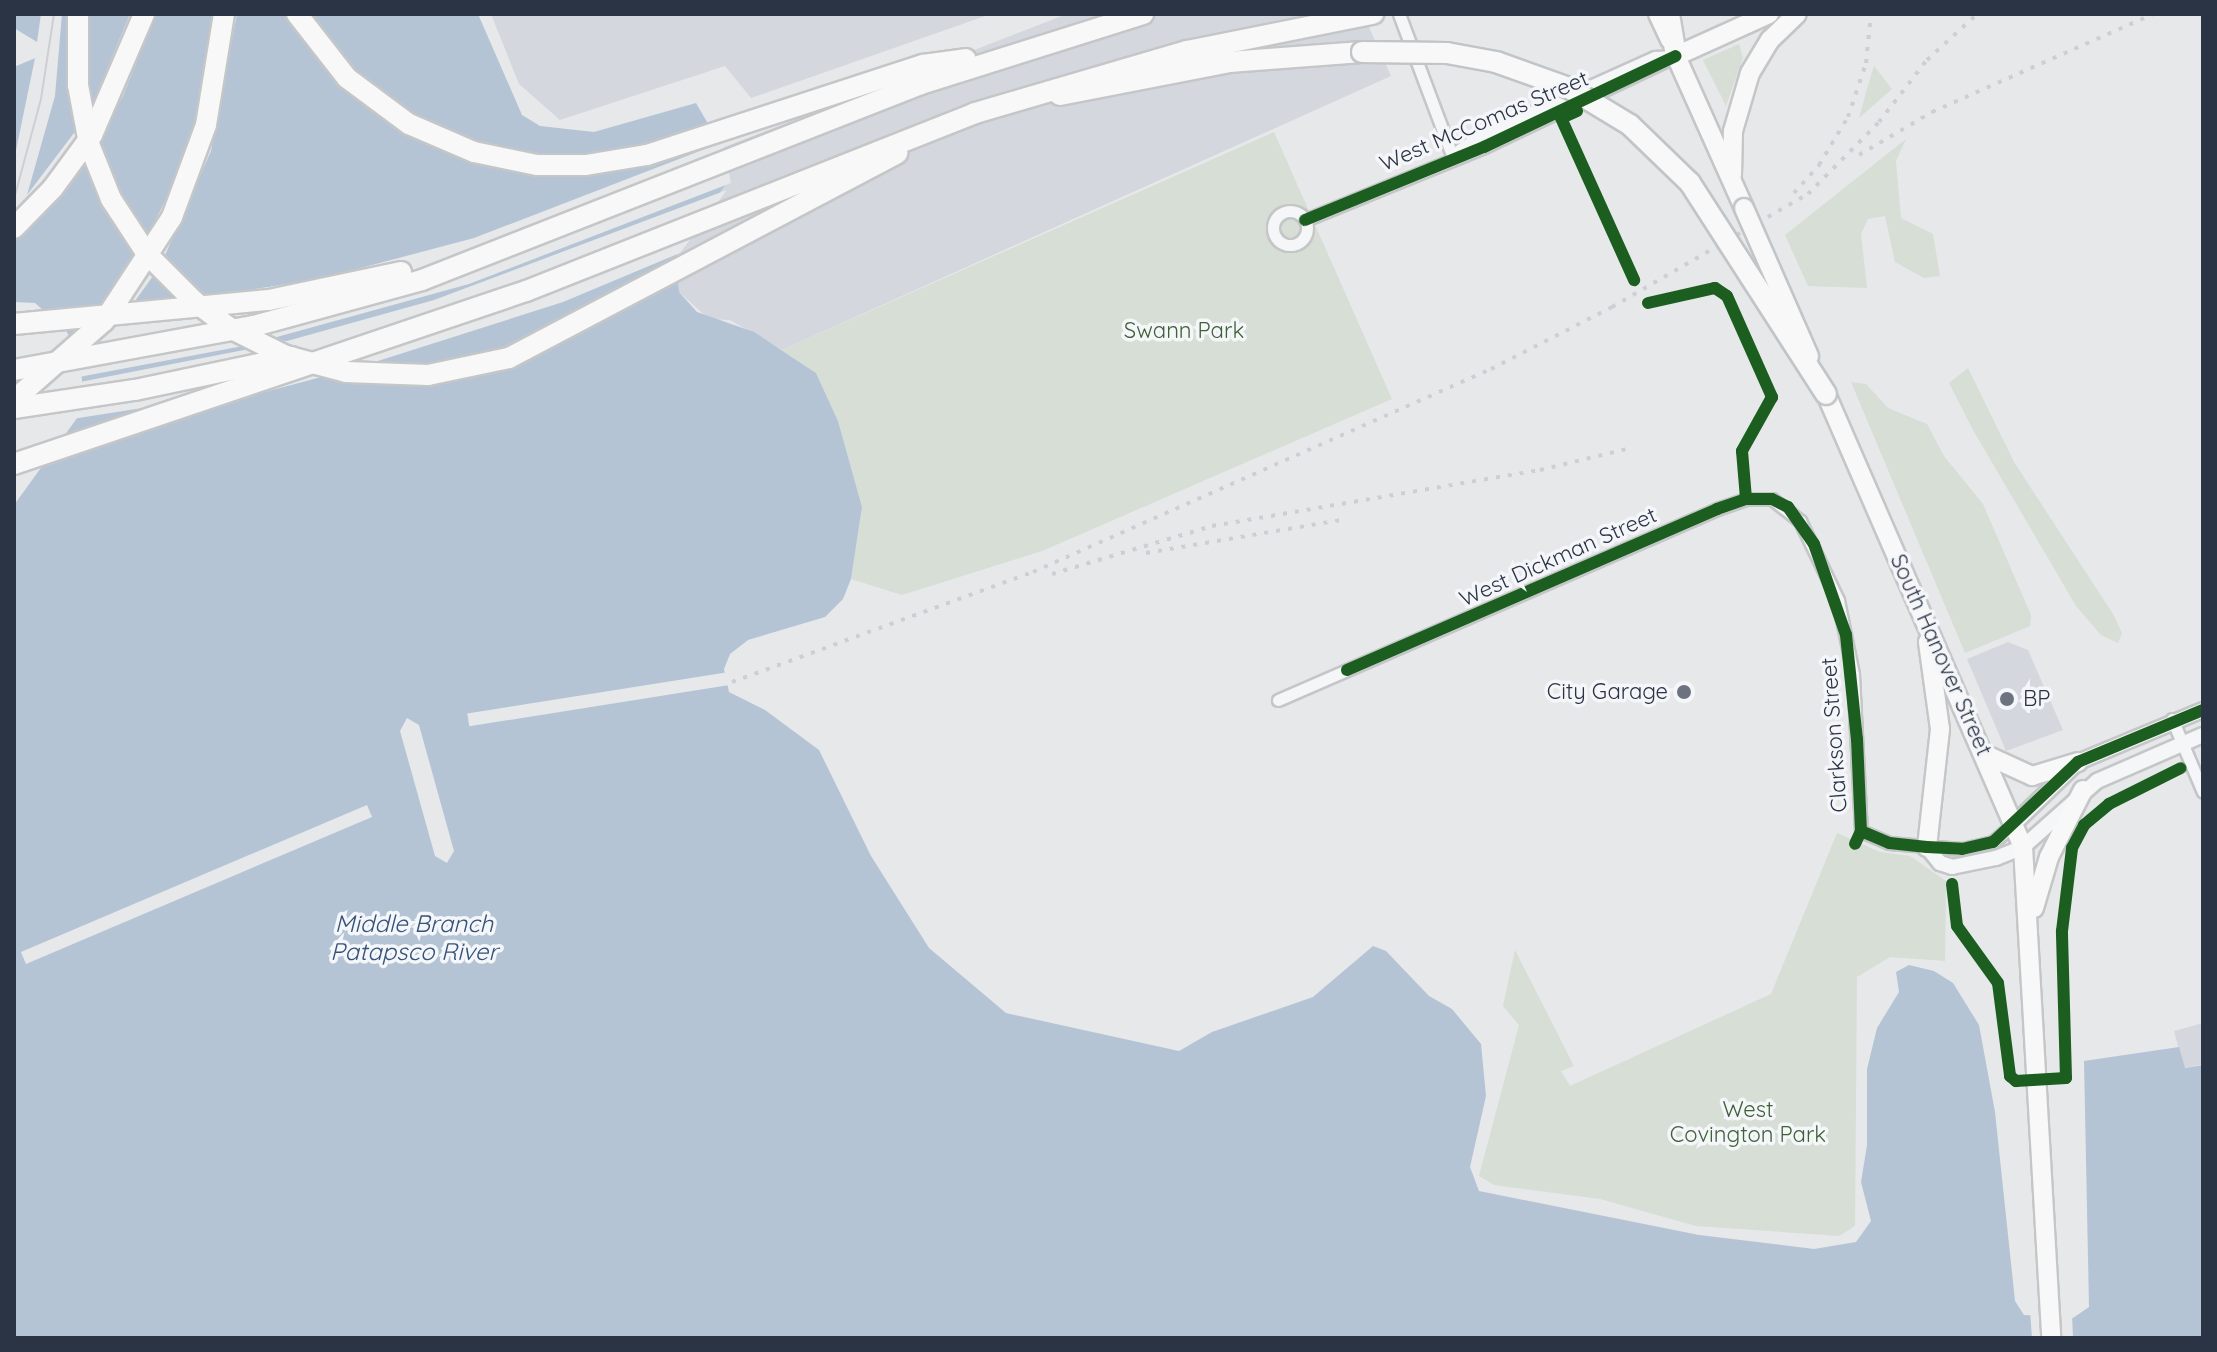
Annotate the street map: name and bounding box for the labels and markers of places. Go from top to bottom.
place label: City Garage [1547,679,1668,705]
marker: City Garage [1675,683,1693,701]
place label: BP [2023,686,2050,712]
marker: BP [1998,690,2016,708]

